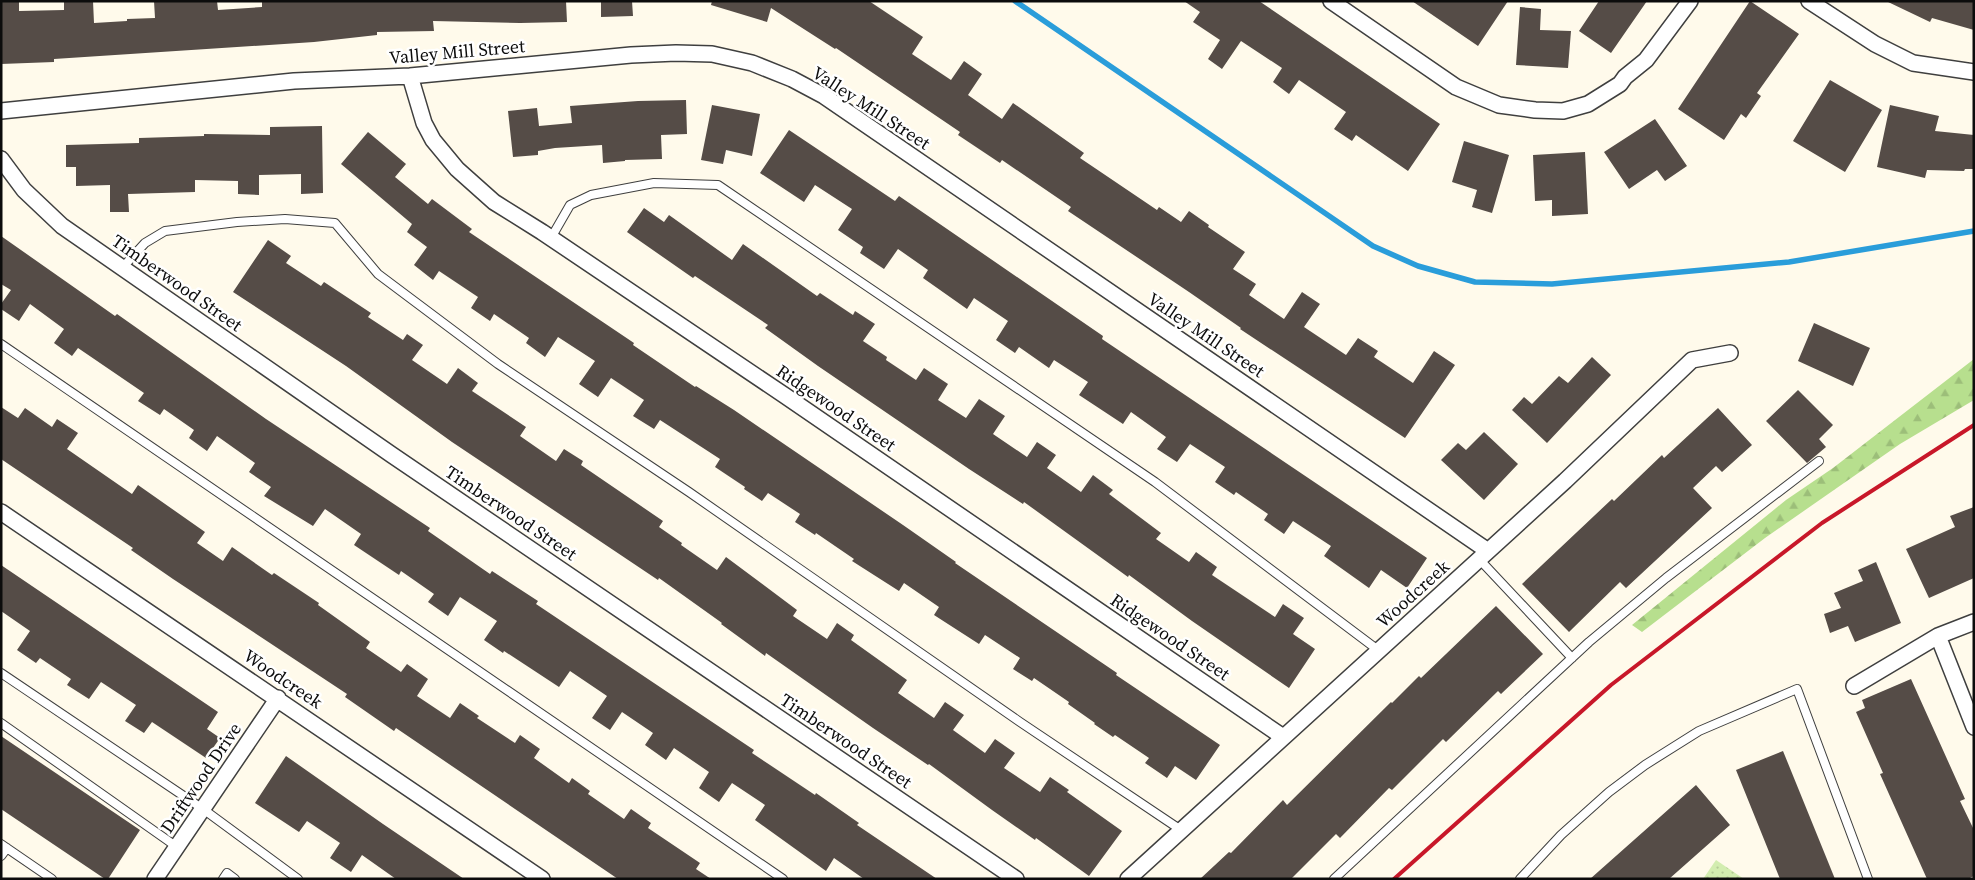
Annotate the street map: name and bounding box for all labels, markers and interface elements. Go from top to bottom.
street label: Valley Mill Street [388,33,526,70]
street label: Valley Mill Street [807,60,935,155]
street label: Timberwood Street [107,228,248,337]
street label: Valley Mill Street [1143,286,1270,383]
street label: Ridgewood Street [772,358,901,457]
street label: Timberwood Street [440,459,582,566]
street label: Woodcreek [1371,554,1455,633]
street label: Ridgewood Street [1106,587,1235,686]
street label: Woodcreek [239,643,328,714]
street label: Timberwood Street [775,687,917,794]
street label: Driftwood Drive [154,717,247,838]

